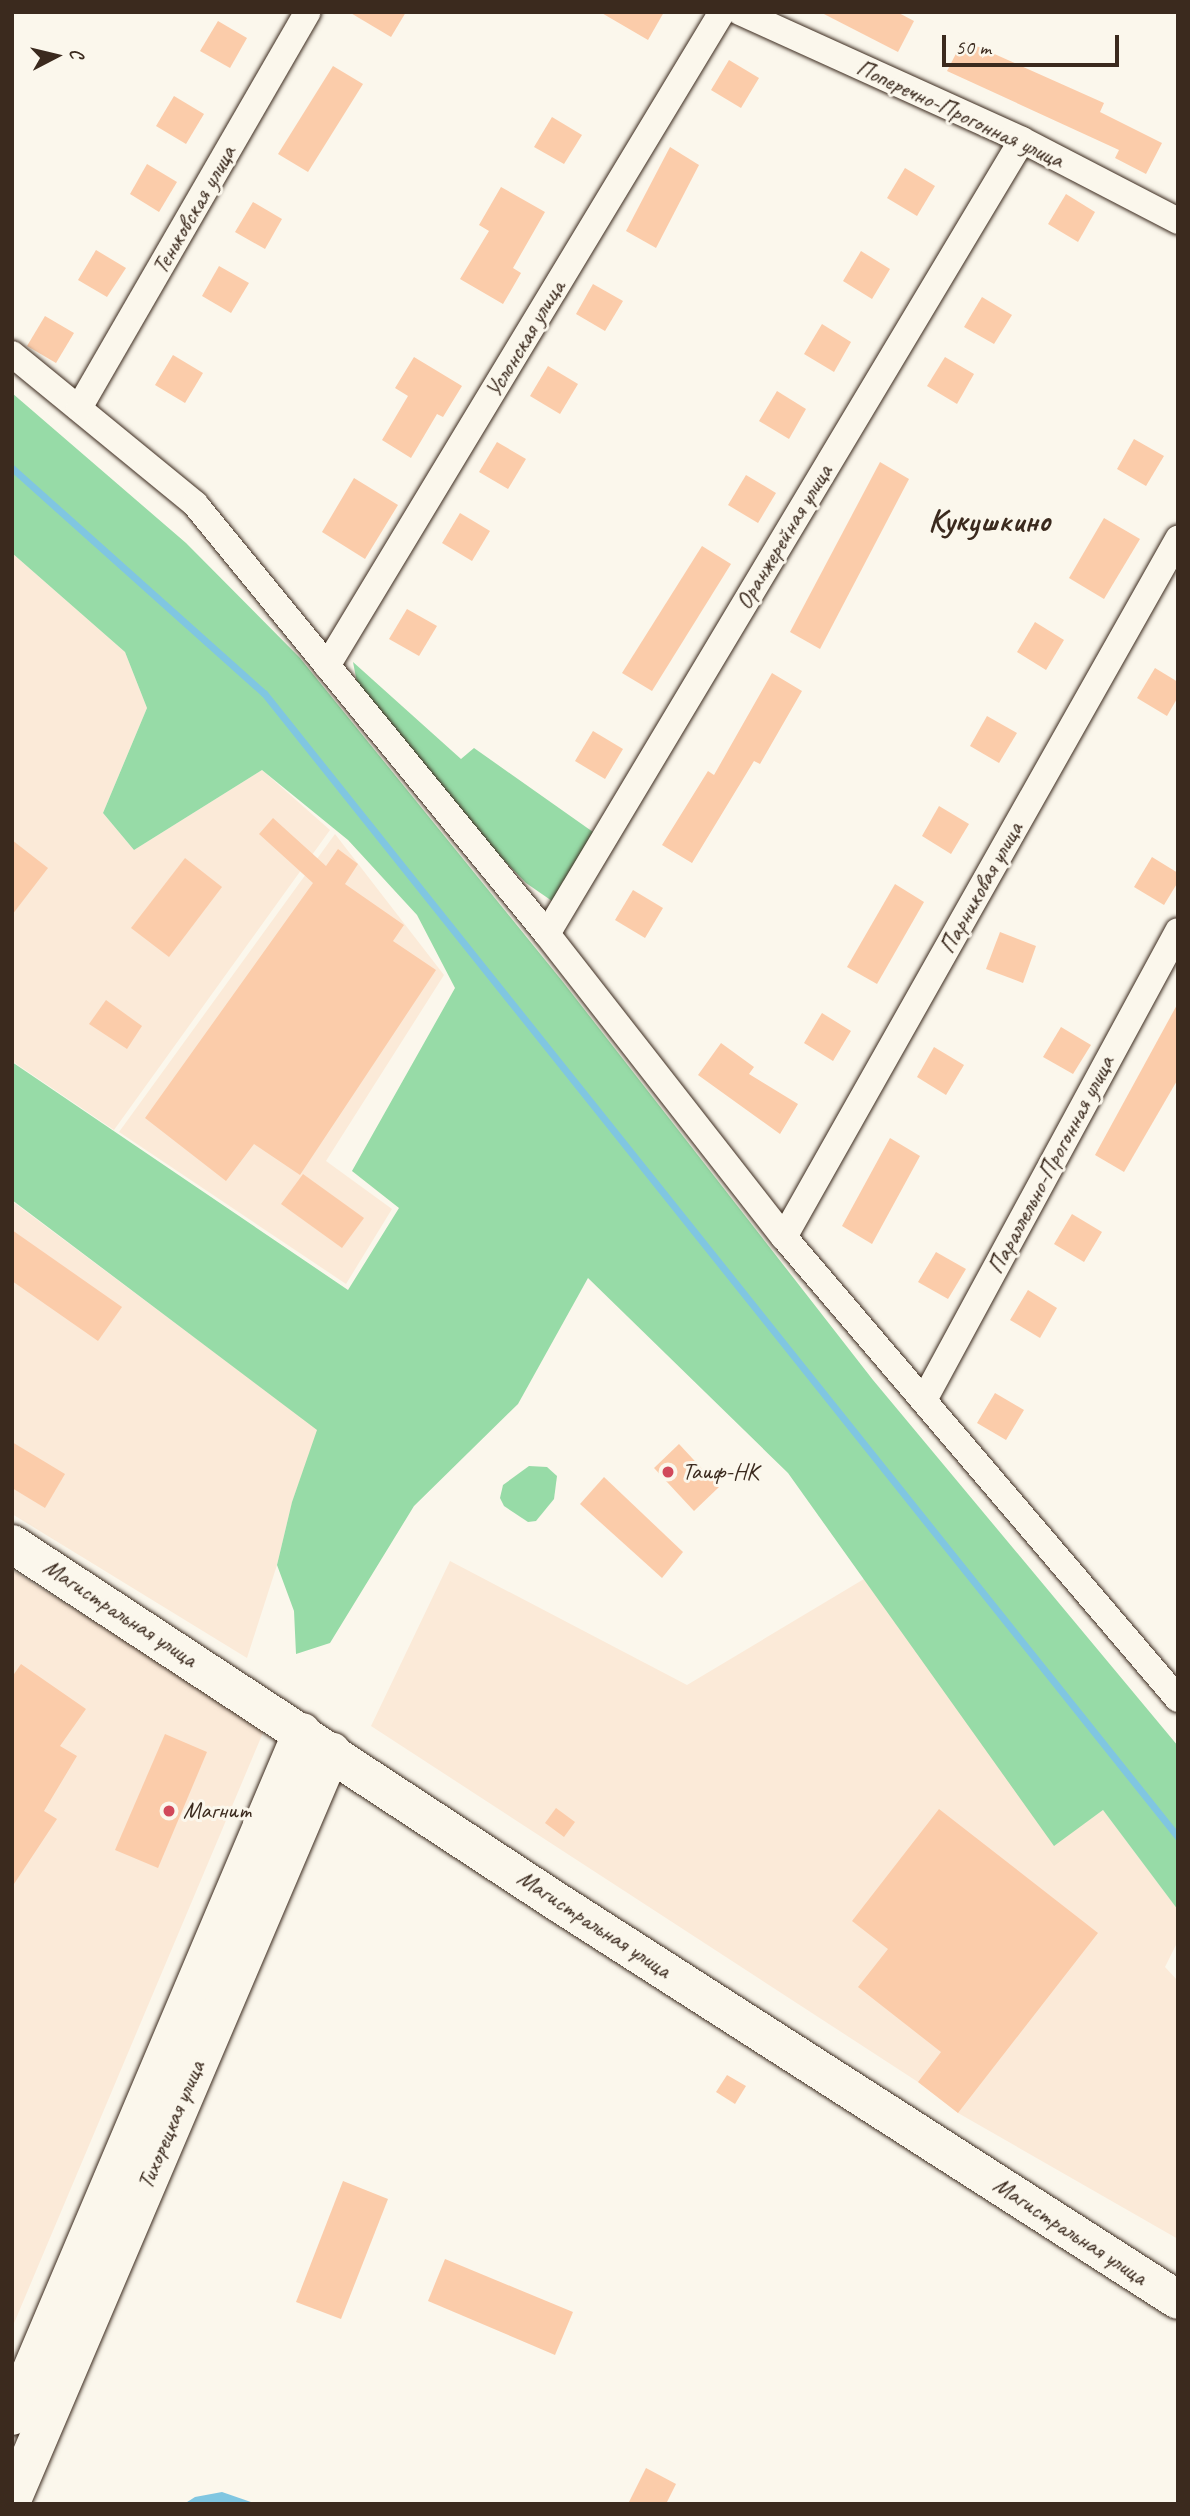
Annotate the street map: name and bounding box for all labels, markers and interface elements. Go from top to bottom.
north arrow [21,21,91,91]
scale bar [945,21,1122,65]
text: 50 m [955,34,991,60]
text: С [64,47,89,60]
street label: Поперечно-Прогонная улица [851,53,1069,175]
street label: Теньковская улица [145,140,243,280]
street label: Услонская улица [479,275,571,403]
street label: Оранжерейная улица [729,458,839,616]
district label: Кукушкино [928,502,1050,540]
street label: Парниковая улица [932,816,1030,960]
street label: Параллельно-Прогонная улица [981,1050,1121,1280]
place label: Таиф-НК [682,1458,758,1486]
marker: Таиф-НК [660,1464,676,1480]
street label: Магистральная улица [37,1552,203,1674]
place label: Магнит [183,1797,251,1825]
marker: Магнит [161,1803,177,1819]
street label: Магистральная улица [511,1863,677,1985]
street label: Тихорецкая улица [130,2055,212,2195]
street label: Магистральная улица [987,2170,1153,2292]

